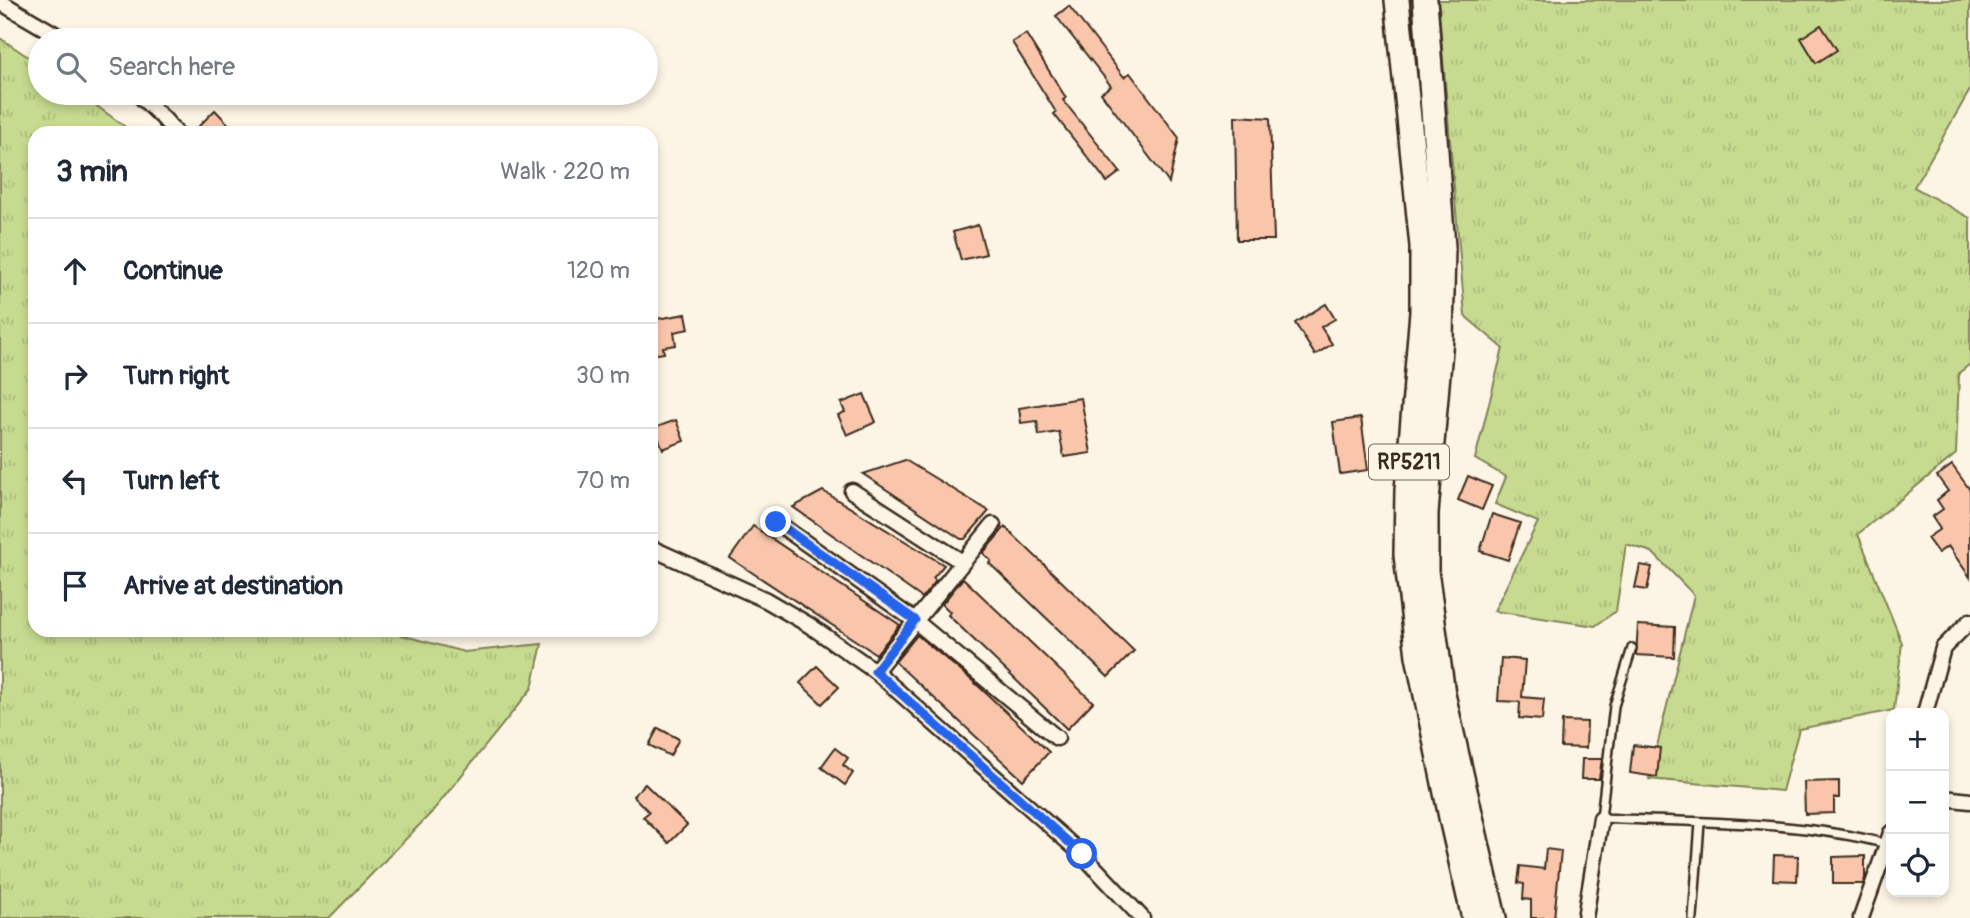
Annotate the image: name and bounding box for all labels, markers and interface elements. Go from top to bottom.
search box [28,28,658,105]
icon: search [52,48,90,86]
text: Search here [108,51,235,83]
text: 3 min [56,153,128,190]
text: Walk · 220 m [500,157,630,186]
icon: ahead [56,252,94,290]
text: Continue [123,255,223,287]
text: 120 m [567,256,630,285]
icon: right [56,357,94,395]
text: Turn right [123,360,229,392]
text: 30 m [576,361,630,390]
road number: RP5211 [1369,444,1449,480]
icon: left [56,462,94,500]
text: Turn left [123,465,219,497]
text: 70 m [577,466,630,495]
route end [760,506,791,537]
icon: arrive [56,567,94,605]
text: Arrive at destination [123,570,343,602]
map controls [1886,708,1949,897]
button: + [1886,708,1949,771]
button: − [1886,771,1949,834]
button: locate [1886,834,1949,897]
route start [1066,838,1097,869]

